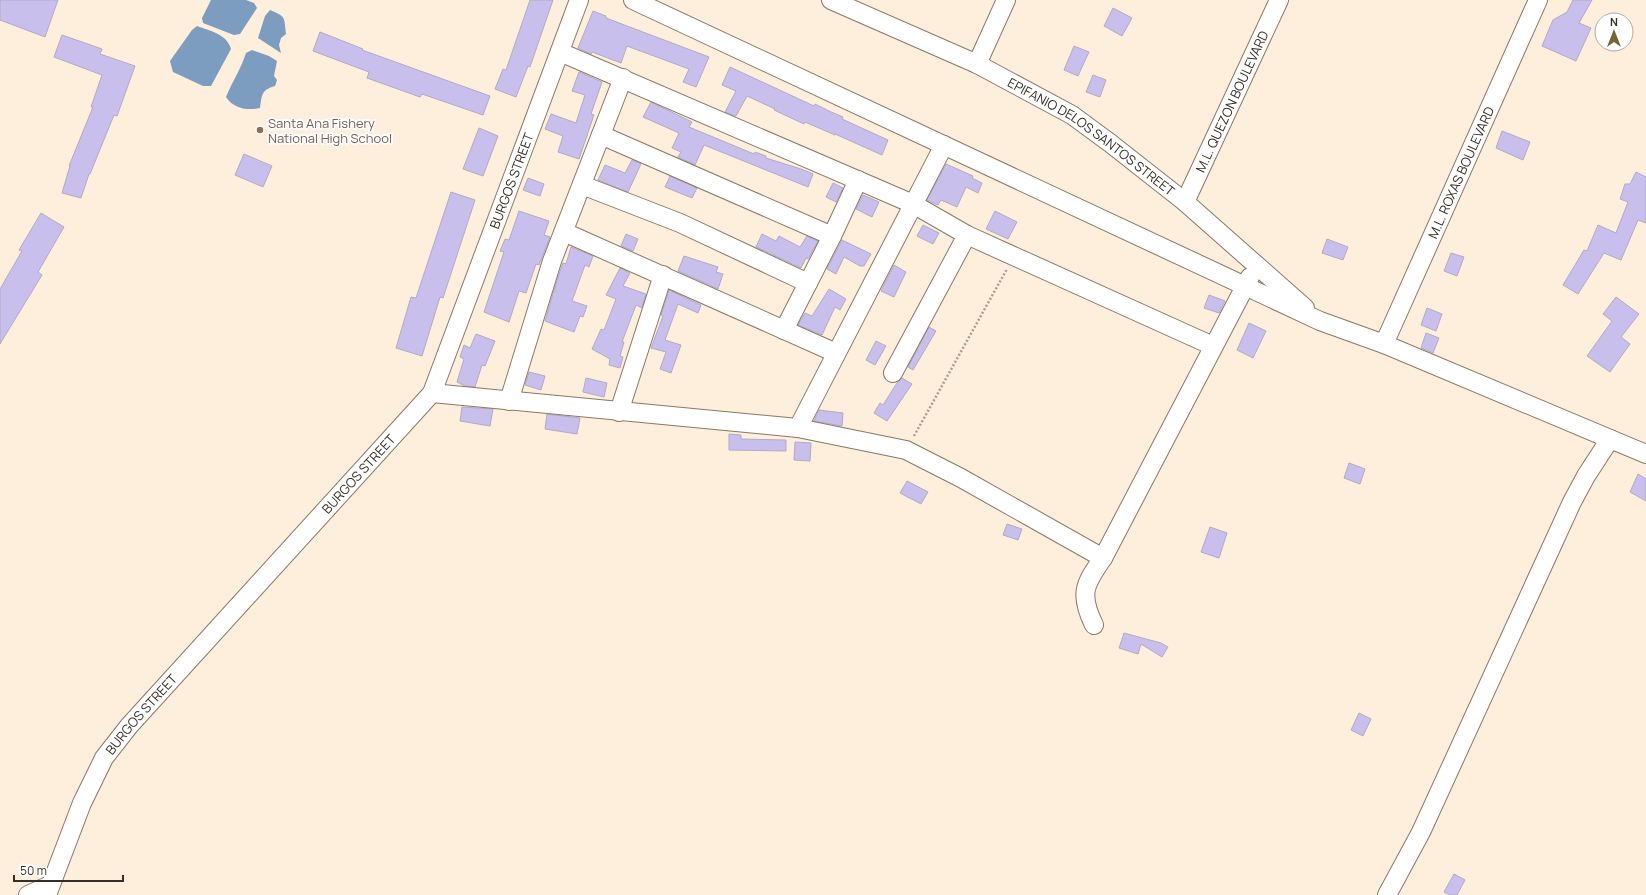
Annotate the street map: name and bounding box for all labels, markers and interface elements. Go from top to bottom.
north arrow [1594,12,1634,52]
text: N [1610,14,1618,29]
street label: M.L. QUEZON BOULEVARD [1191,27,1273,175]
street label: EPIFANIO DELOS SANTOS STREET [1004,73,1179,200]
street label: M.L. ROXAS BOULEVARD [1423,103,1498,241]
place label: Santa Ana Fishery National High School [268,114,392,147]
marker: Santa Ana Fishery National High School [255,125,265,135]
street label: BURGOS STREET [485,130,538,231]
street label: BURGOS STREET [318,430,399,517]
street label: BURGOS STREET [101,670,181,758]
scale bar [14,857,123,883]
text: 50 m [20,862,47,879]

